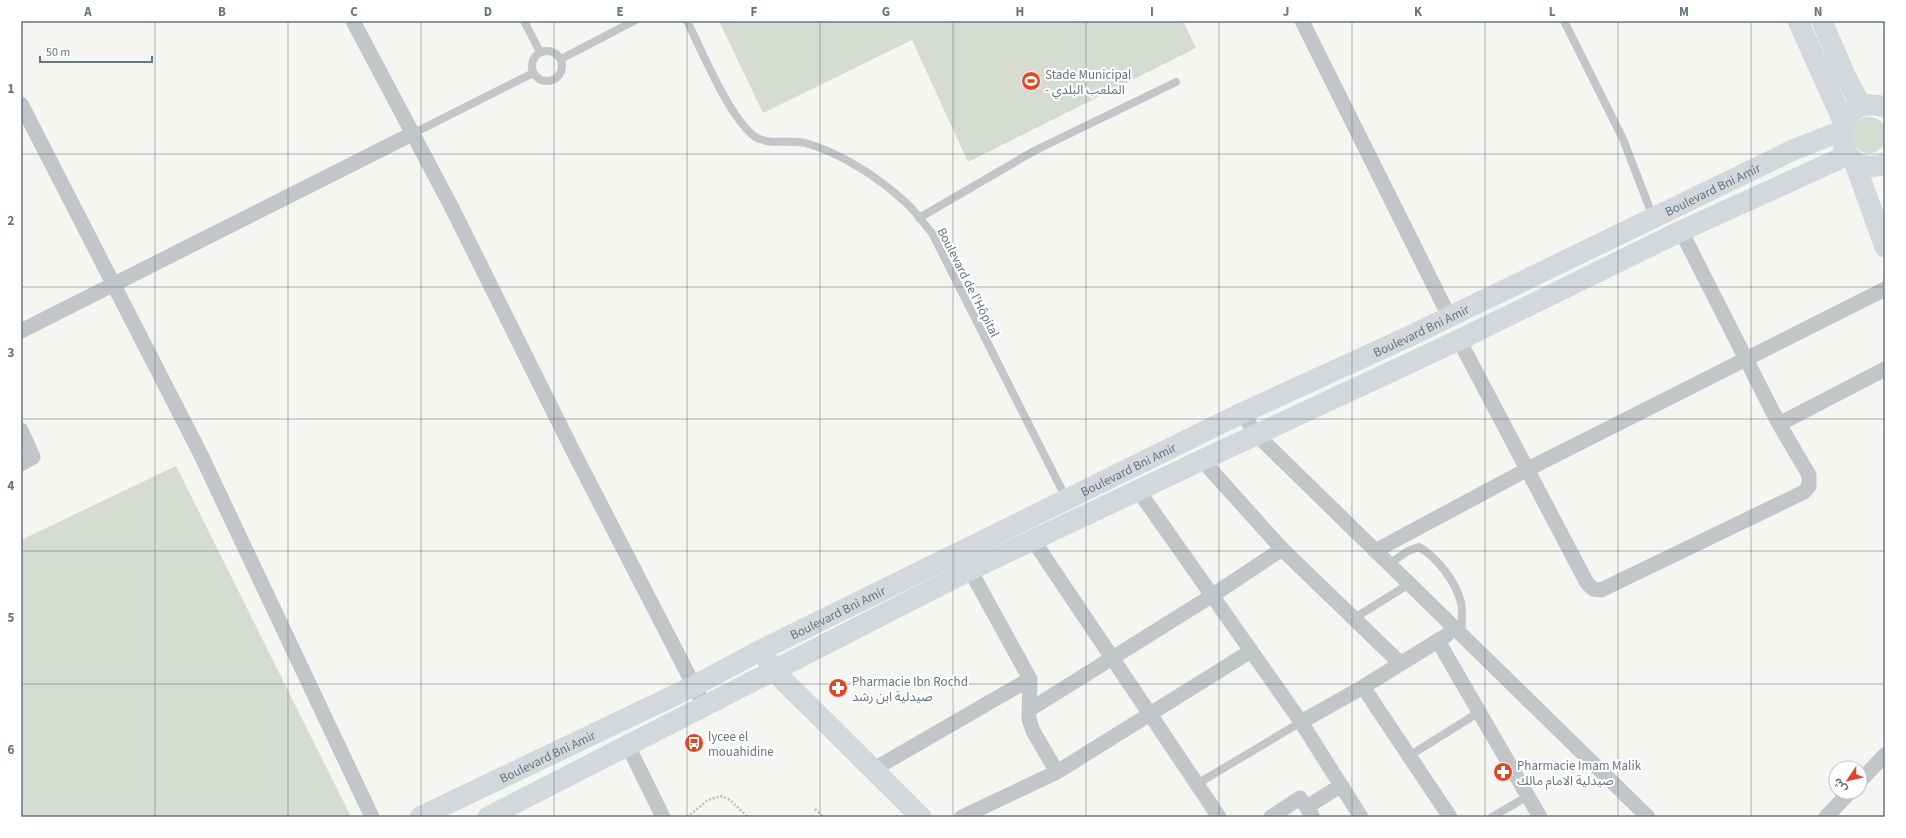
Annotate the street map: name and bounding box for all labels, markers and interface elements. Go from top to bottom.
text: A [83,3,92,21]
text: B [218,3,226,21]
text: C [350,3,358,21]
text: D [484,3,492,21]
text: E [616,3,624,21]
text: F [751,3,758,21]
text: G [882,3,890,21]
text: H [1016,3,1024,21]
text: I [1150,3,1154,21]
text: J [1283,3,1289,21]
text: K [1414,3,1423,21]
text: L [1549,3,1556,21]
text: M [1679,3,1689,21]
text: N [1814,3,1822,21]
scale bar [40,38,152,64]
text: 50 m [46,44,70,61]
place label: Stade Municipal - الملعب البلدي [1045,66,1131,100]
sports icon: Stade Municipal - الملعب البلدي [1020,70,1042,92]
text: 1 [8,80,15,98]
street label: Boulevard Bni Amir [1662,159,1764,221]
text: 2 [8,212,15,230]
street label: Boulevard de l'Hôpital [933,225,1004,340]
street label: Boulevard Bni Amir [1370,300,1473,362]
text: 3 [8,344,15,362]
street label: Boulevard Bni Amir [1078,439,1180,501]
text: 4 [8,477,15,495]
street label: Boulevard Bni Amir [787,582,889,644]
text: 5 [8,609,15,627]
place label: Pharmacie Ibn Rochd صيدلية ابن رشد [852,673,968,706]
pharmacy icon: Pharmacie Ibn Rochd صيدلية ابن رشد [827,677,849,699]
street label: Boulevard Bni Amir [497,726,599,788]
place label: lycee el mouahidine [708,728,774,761]
bus stop icon: lycee el mouahidine [683,732,705,754]
text: 6 [8,741,15,759]
place label: Pharmacie Imam Malik صيدلية الامام مالك [1517,757,1642,790]
north arrow [1828,760,1868,800]
pharmacy icon: Pharmacie Imam Malik صيدلية الامام مالك [1492,761,1514,783]
text: ش [1830,775,1851,796]

